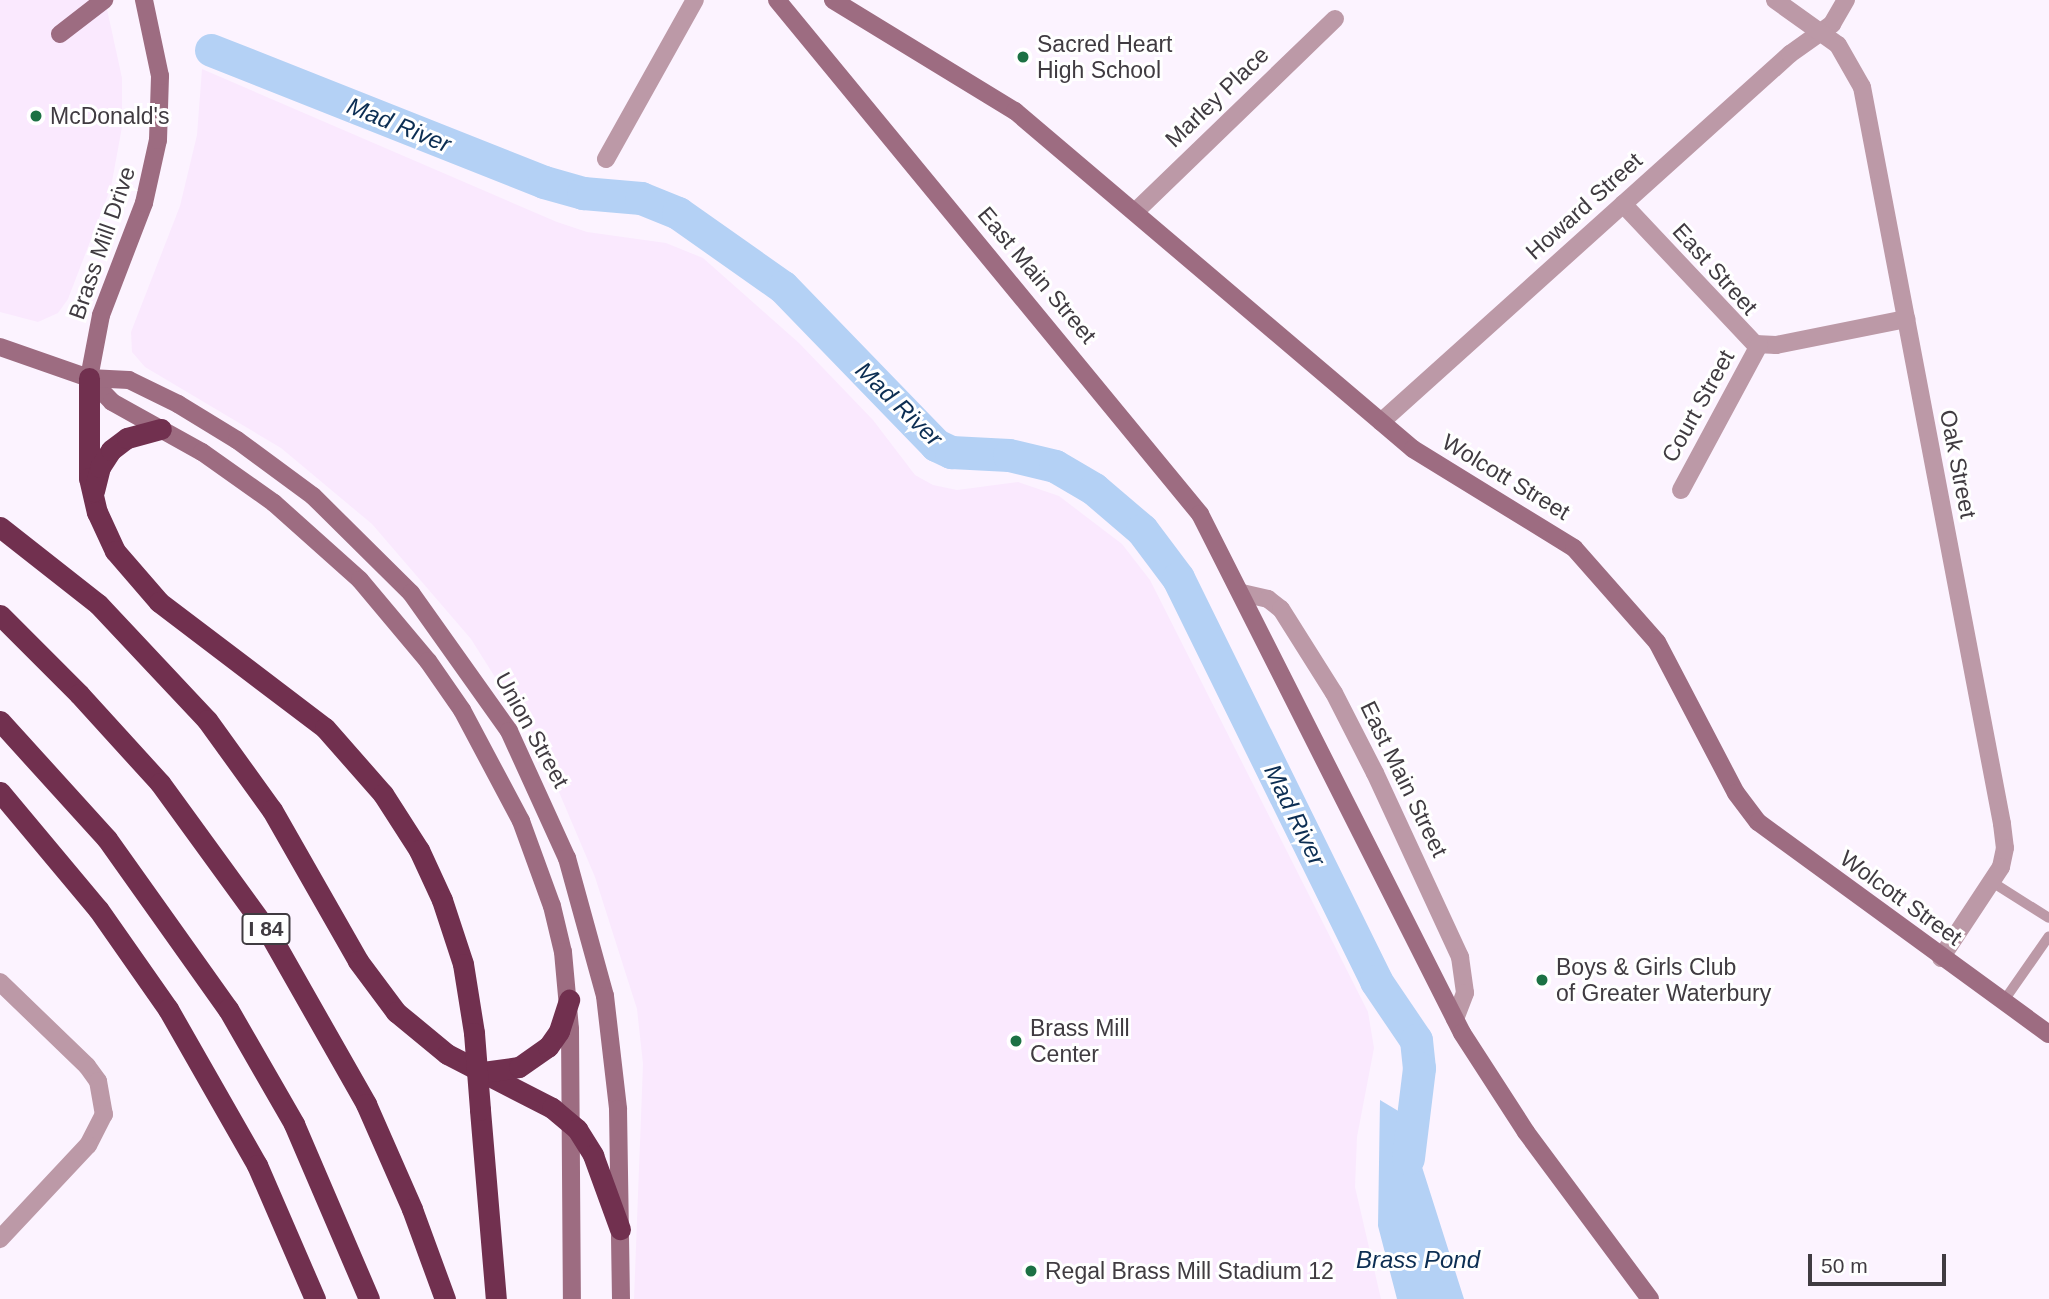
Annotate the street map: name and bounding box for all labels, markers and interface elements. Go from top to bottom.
place label: Sacred Heart High School [1037,30,1173,84]
street label: Marley Place [1160,41,1274,153]
marker: Sacred Heart High School [1015,49,1031,65]
water label: Mad River [343,91,455,159]
place label: McDonald's [50,102,169,130]
marker: McDonald's [28,108,44,124]
street label: Howard Street [1520,147,1648,265]
street label: Brass Mill Drive [63,163,141,323]
street label: East Main Street [972,201,1102,349]
street label: East Street [1667,217,1763,321]
street label: Court Street [1656,345,1740,467]
water label: Mad River [850,356,948,452]
street label: Oak Street [1934,407,1982,521]
street label: Wolcott Street [1437,428,1575,526]
street label: Union Street [489,667,575,793]
street label: East Main Street [1354,697,1454,861]
water label: Mad River [1258,760,1332,870]
street label: Wolcott Street [1835,845,1967,951]
road number: I 84 [240,912,292,946]
place label: Boys & Girls Club of Greater Waterbury [1556,953,1771,1007]
marker: Boys & Girls Club of Greater Waterbury [1534,972,1550,988]
place label: Brass Mill Center [1030,1014,1130,1068]
marker: Brass Mill Center [1008,1033,1024,1049]
scale bar [1811,1240,1949,1284]
water label: Brass Pond [1356,1246,1480,1274]
text: 50 m [1821,1254,1868,1277]
place label: Regal Brass Mill Stadium 12 [1045,1257,1334,1285]
marker: Regal Brass Mill Stadium 12 [1023,1263,1039,1279]

